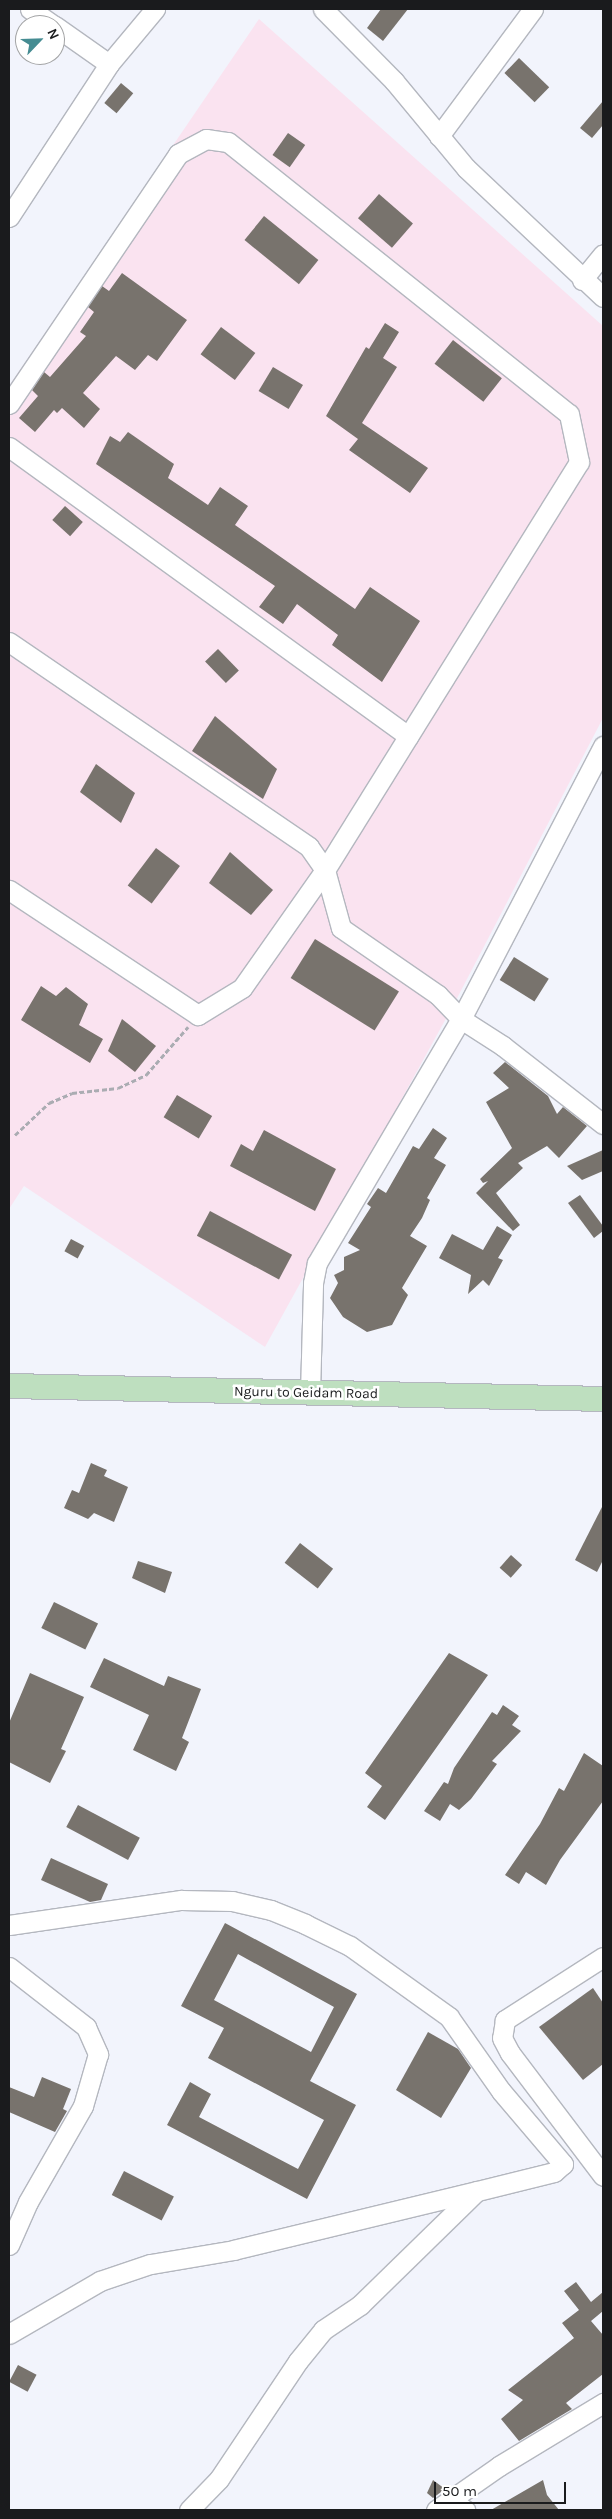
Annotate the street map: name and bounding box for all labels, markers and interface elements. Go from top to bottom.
north arrow [15,15,65,65]
text: N [43,26,63,42]
street label: Nguru to Geidam Road [234,1383,378,1403]
scale bar [437,2472,570,2504]
text: 50 m [442,2482,477,2500]

